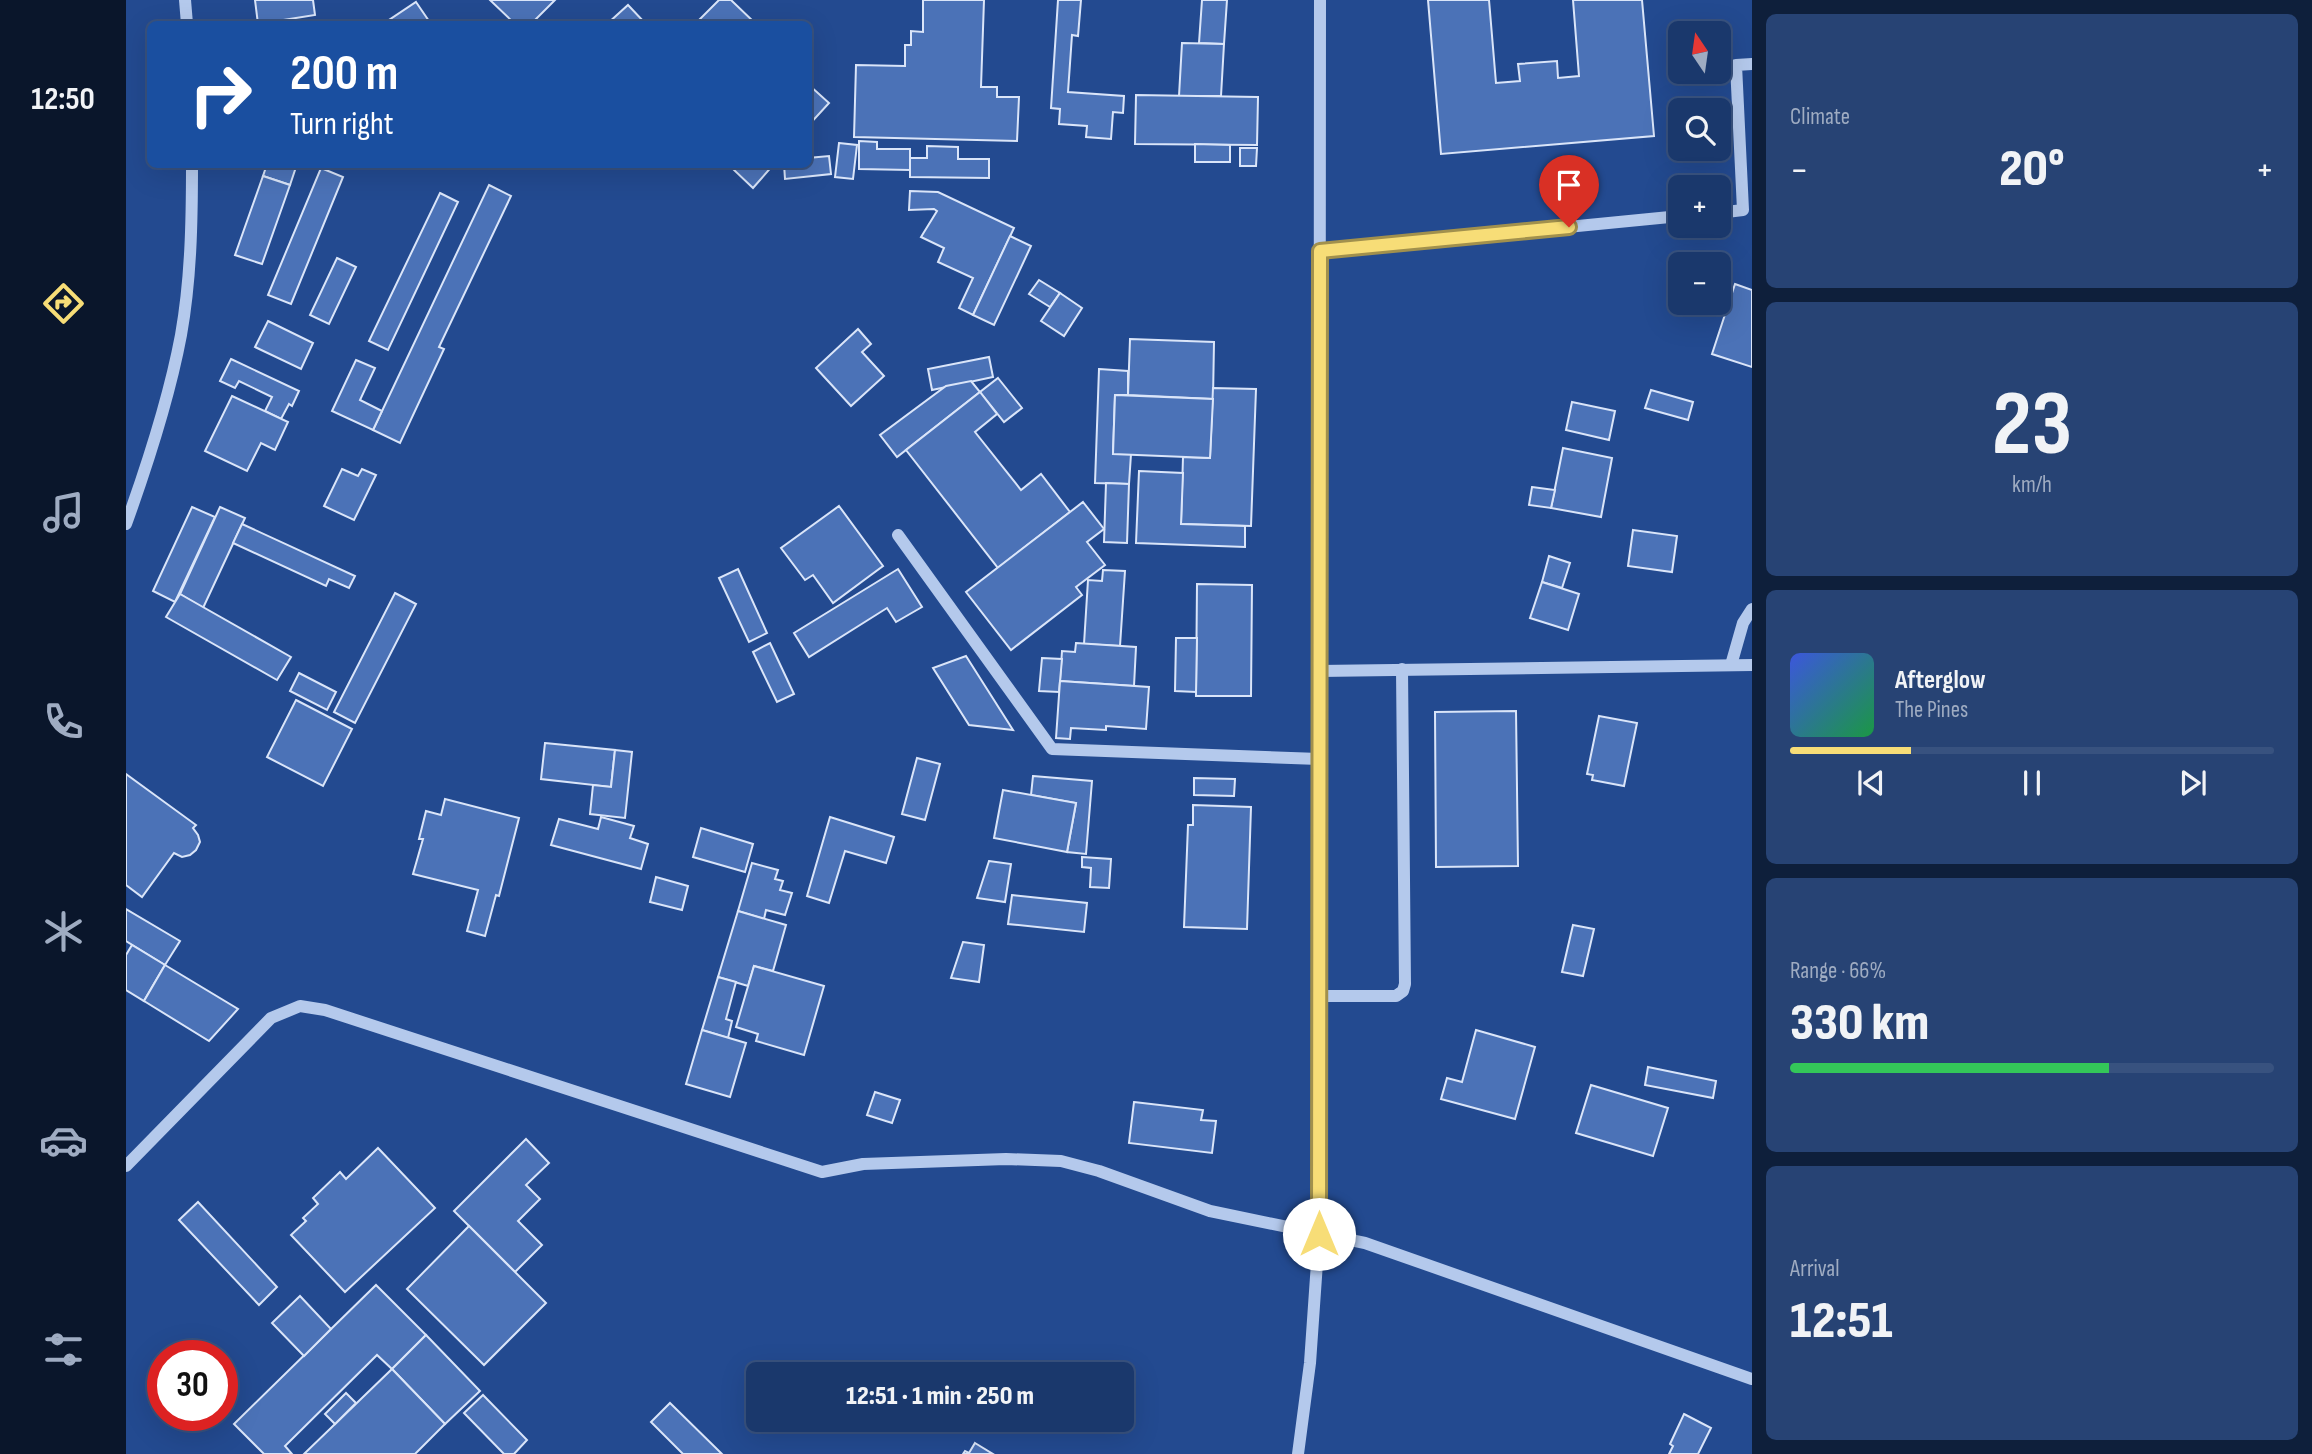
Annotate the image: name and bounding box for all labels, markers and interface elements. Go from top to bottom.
north arrow [1668,21,1731,84]
map controls [1668,21,1731,315]
text: 200 m [290,45,398,104]
icon: right [175,49,266,140]
text: 12:50 [31,80,95,119]
button: search [1668,98,1731,161]
text: Climate [1790,103,1850,131]
text: Turn right [290,105,394,144]
text: 20° [1999,138,2065,201]
text: − [1790,148,1809,193]
text: + [2255,148,2274,193]
pin [1539,155,1599,227]
icon: arrive [1550,166,1588,204]
button: + [1668,175,1731,238]
button: − [1668,252,1731,315]
icon: directions [39,279,88,328]
text: 23 [1992,371,2072,480]
text: km/h [2012,471,2052,499]
icon: music [39,488,88,537]
text: Afterglow [1895,665,1986,696]
text: The Pines [1895,696,1968,724]
icon: phone [39,697,88,746]
icon: previous [1852,764,1890,802]
icon: pause [2013,764,2051,802]
icon: next [2174,764,2212,802]
icon: climate [39,907,88,956]
text: Range · 66% [1790,957,1886,985]
text: 330 km [1790,992,1929,1055]
icon: car [39,1116,88,1165]
position arrow [1282,1197,1356,1271]
text: Arrival [1790,1255,1839,1283]
text: 12:51 [1790,1290,1893,1353]
icon: filters [39,1325,88,1374]
speed limit sign: 30 [147,1340,238,1431]
text: 12:51 · 1 min · 250 m [846,1381,1034,1412]

